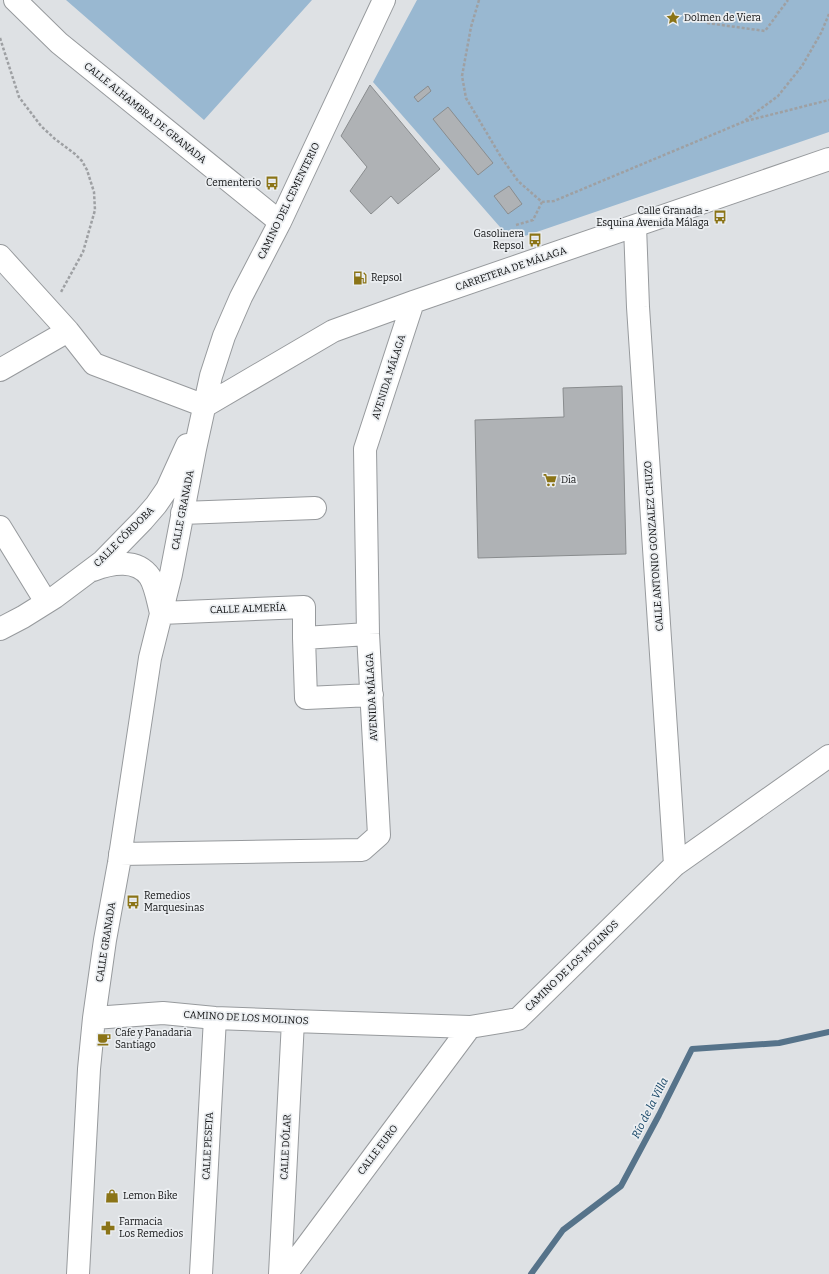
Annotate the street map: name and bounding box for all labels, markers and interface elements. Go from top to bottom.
place icon: Dolmen de Viera [665,10,681,26]
place label: Dolmen de Viera [684,12,762,24]
street label: CALLE ALHAMBRA DE GRANADA [81,60,209,167]
street label: CAMINO DEL CEMENTERIO [255,141,323,261]
bus stop icon: Cementerio [264,175,280,191]
place label: Cementerio [206,177,261,189]
place label: Calle Granada - Esquina Avenida Málaga [596,205,710,229]
bus stop icon: Calle Granada - Esquina Avenida Málaga [712,209,728,225]
place label: Gasolinera Repsol [474,228,525,252]
bus stop icon: Gasolinera Repsol [527,232,543,248]
street label: CARRETERA DE MÁLAGA [453,242,569,294]
fuel station icon: Repsol [352,270,368,286]
place label: Repsol [371,272,402,284]
street label: AVENIDA MÁLAGA [368,332,409,421]
street label: CALLE ANTONIO GONZALEZ CHUZO [642,460,666,632]
street label: CALLE GRANADA [169,468,197,551]
supermarket icon: Dia [542,472,558,488]
place label: Dia [561,474,577,486]
street label: CALLE CÓRDOBA [90,502,157,570]
street label: CALLE ALMERÍA [210,600,287,616]
street label: AVENIDA MÁLAGA [362,652,380,742]
place label: Remedios Marquesinas [144,890,204,914]
bus stop icon: Remedios Marquesinas [125,894,141,910]
street label: CALLE GRANADA [94,900,118,983]
street label: CAMINO DE LOS MOLINOS [523,918,621,1014]
street label: CAMINO DE LOS MOLINOS [183,1009,309,1027]
place label: Cafe y Panadaria Santiago [115,1027,192,1051]
cafe icon: Cafe y Panadaria Santiago [96,1031,112,1047]
water label: Río de la Villa [629,1075,671,1141]
street label: CALLE PESETA [200,1111,216,1180]
street label: CALLE DÓLAR [276,1113,294,1180]
street label: CALLE EURO [355,1123,401,1177]
shop icon: Lemon Bike [104,1188,120,1204]
place label: Lemon Bike [123,1190,178,1202]
place label: Farmacia Los Remedios [119,1216,183,1240]
pharmacy icon: Farmacia Los Remedios [100,1220,116,1236]

